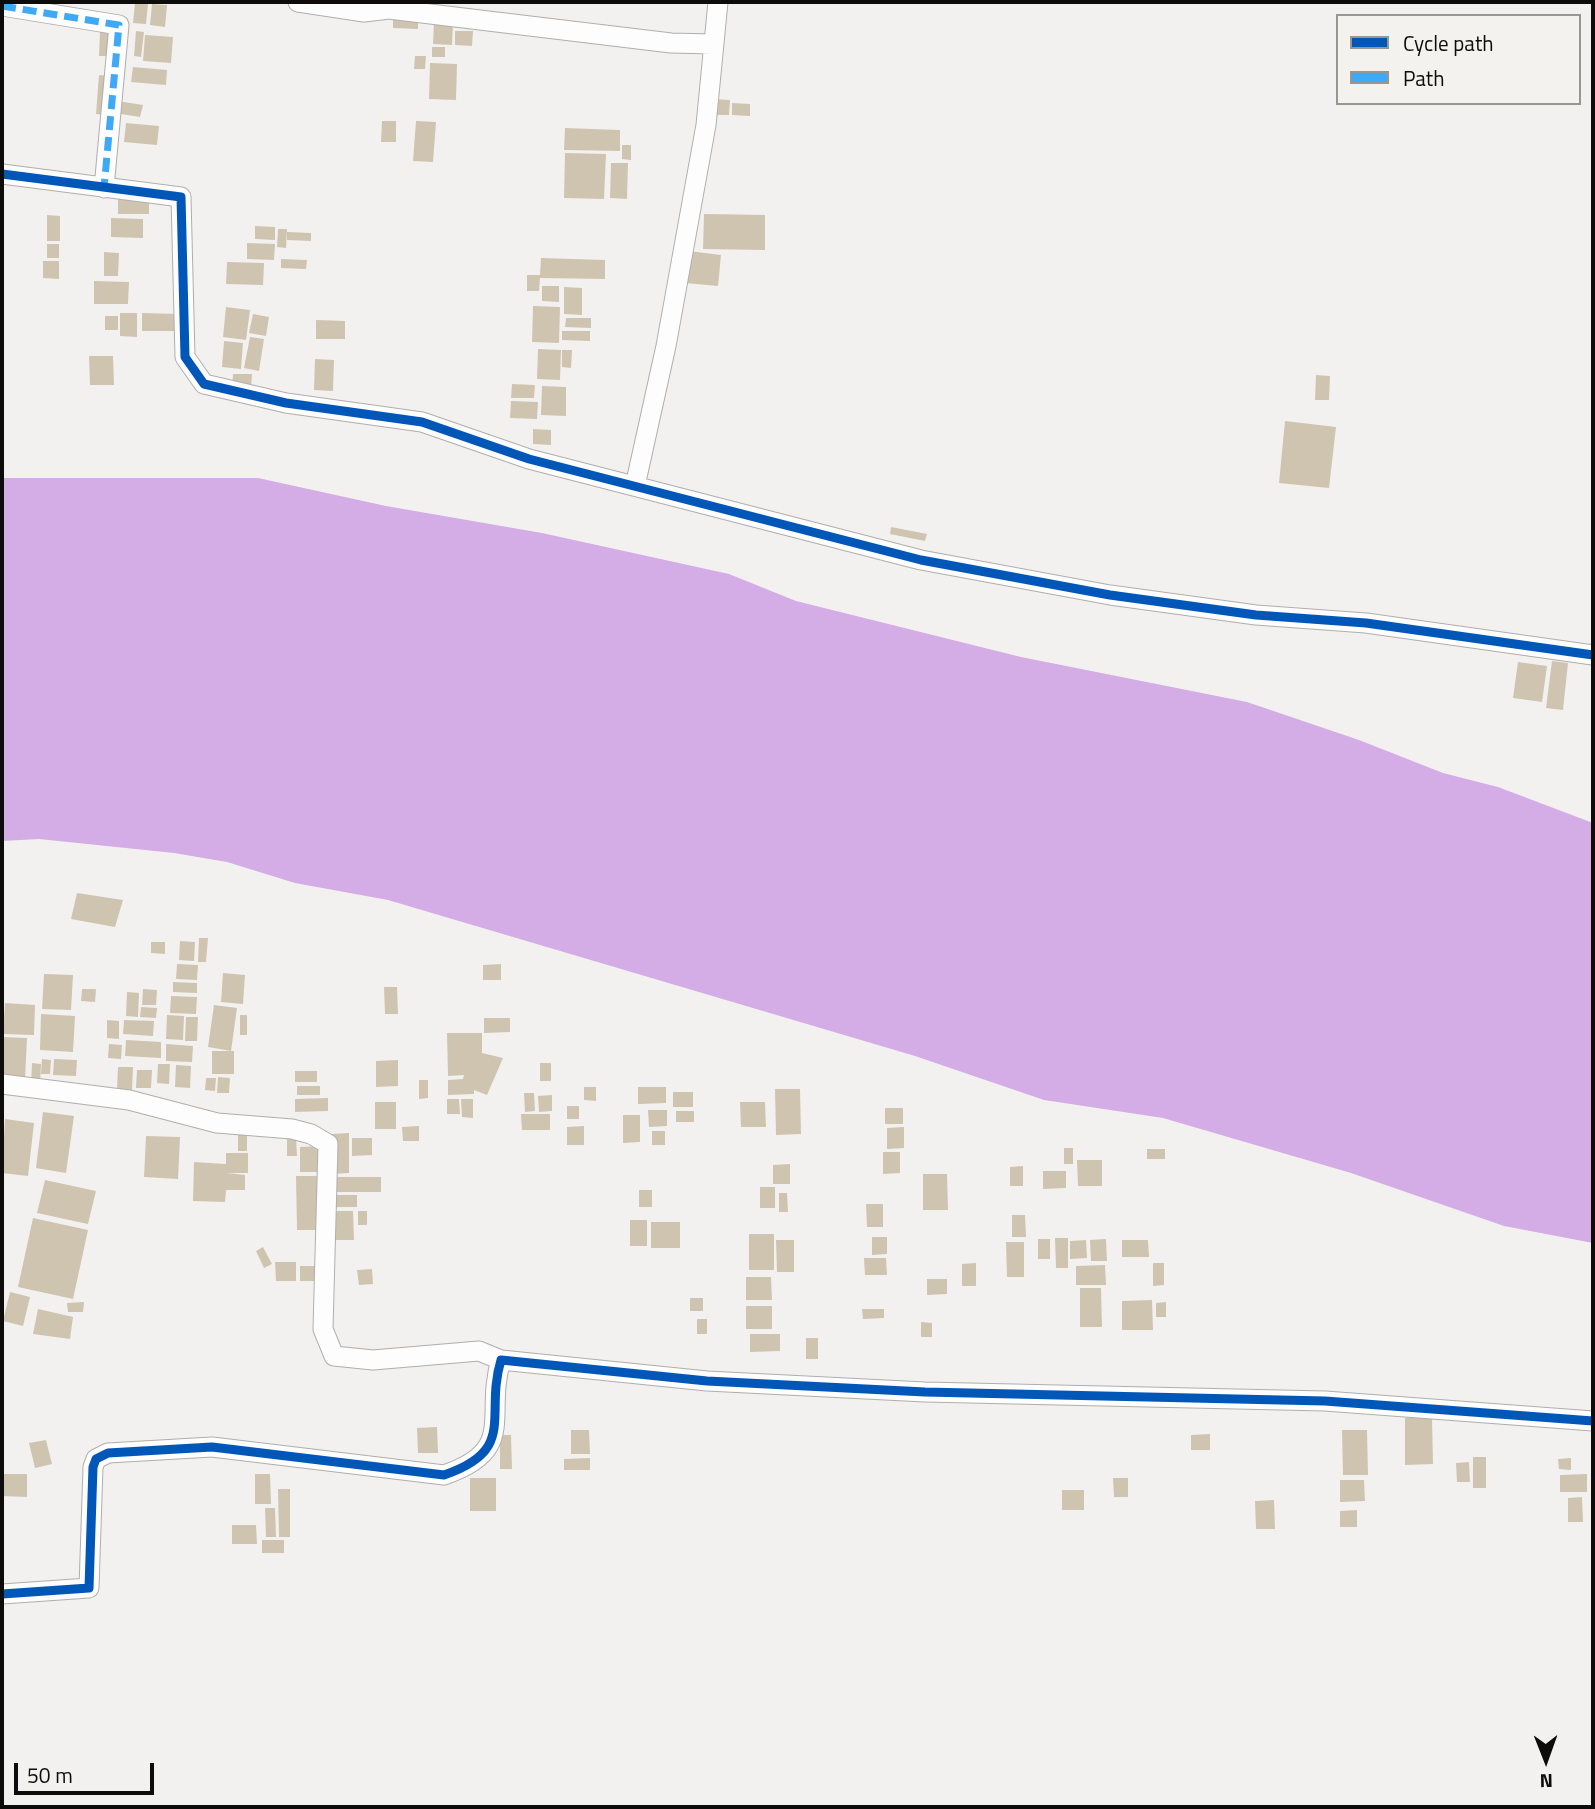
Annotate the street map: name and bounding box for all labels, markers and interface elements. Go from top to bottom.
legend [1336,14,1581,105]
text: Cycle path [1403,27,1494,59]
text: Path [1403,62,1445,94]
north arrow [1511,1725,1581,1795]
scale bar [18,1750,158,1794]
text: 50 m [27,1759,73,1791]
text: N [1540,1767,1553,1796]

